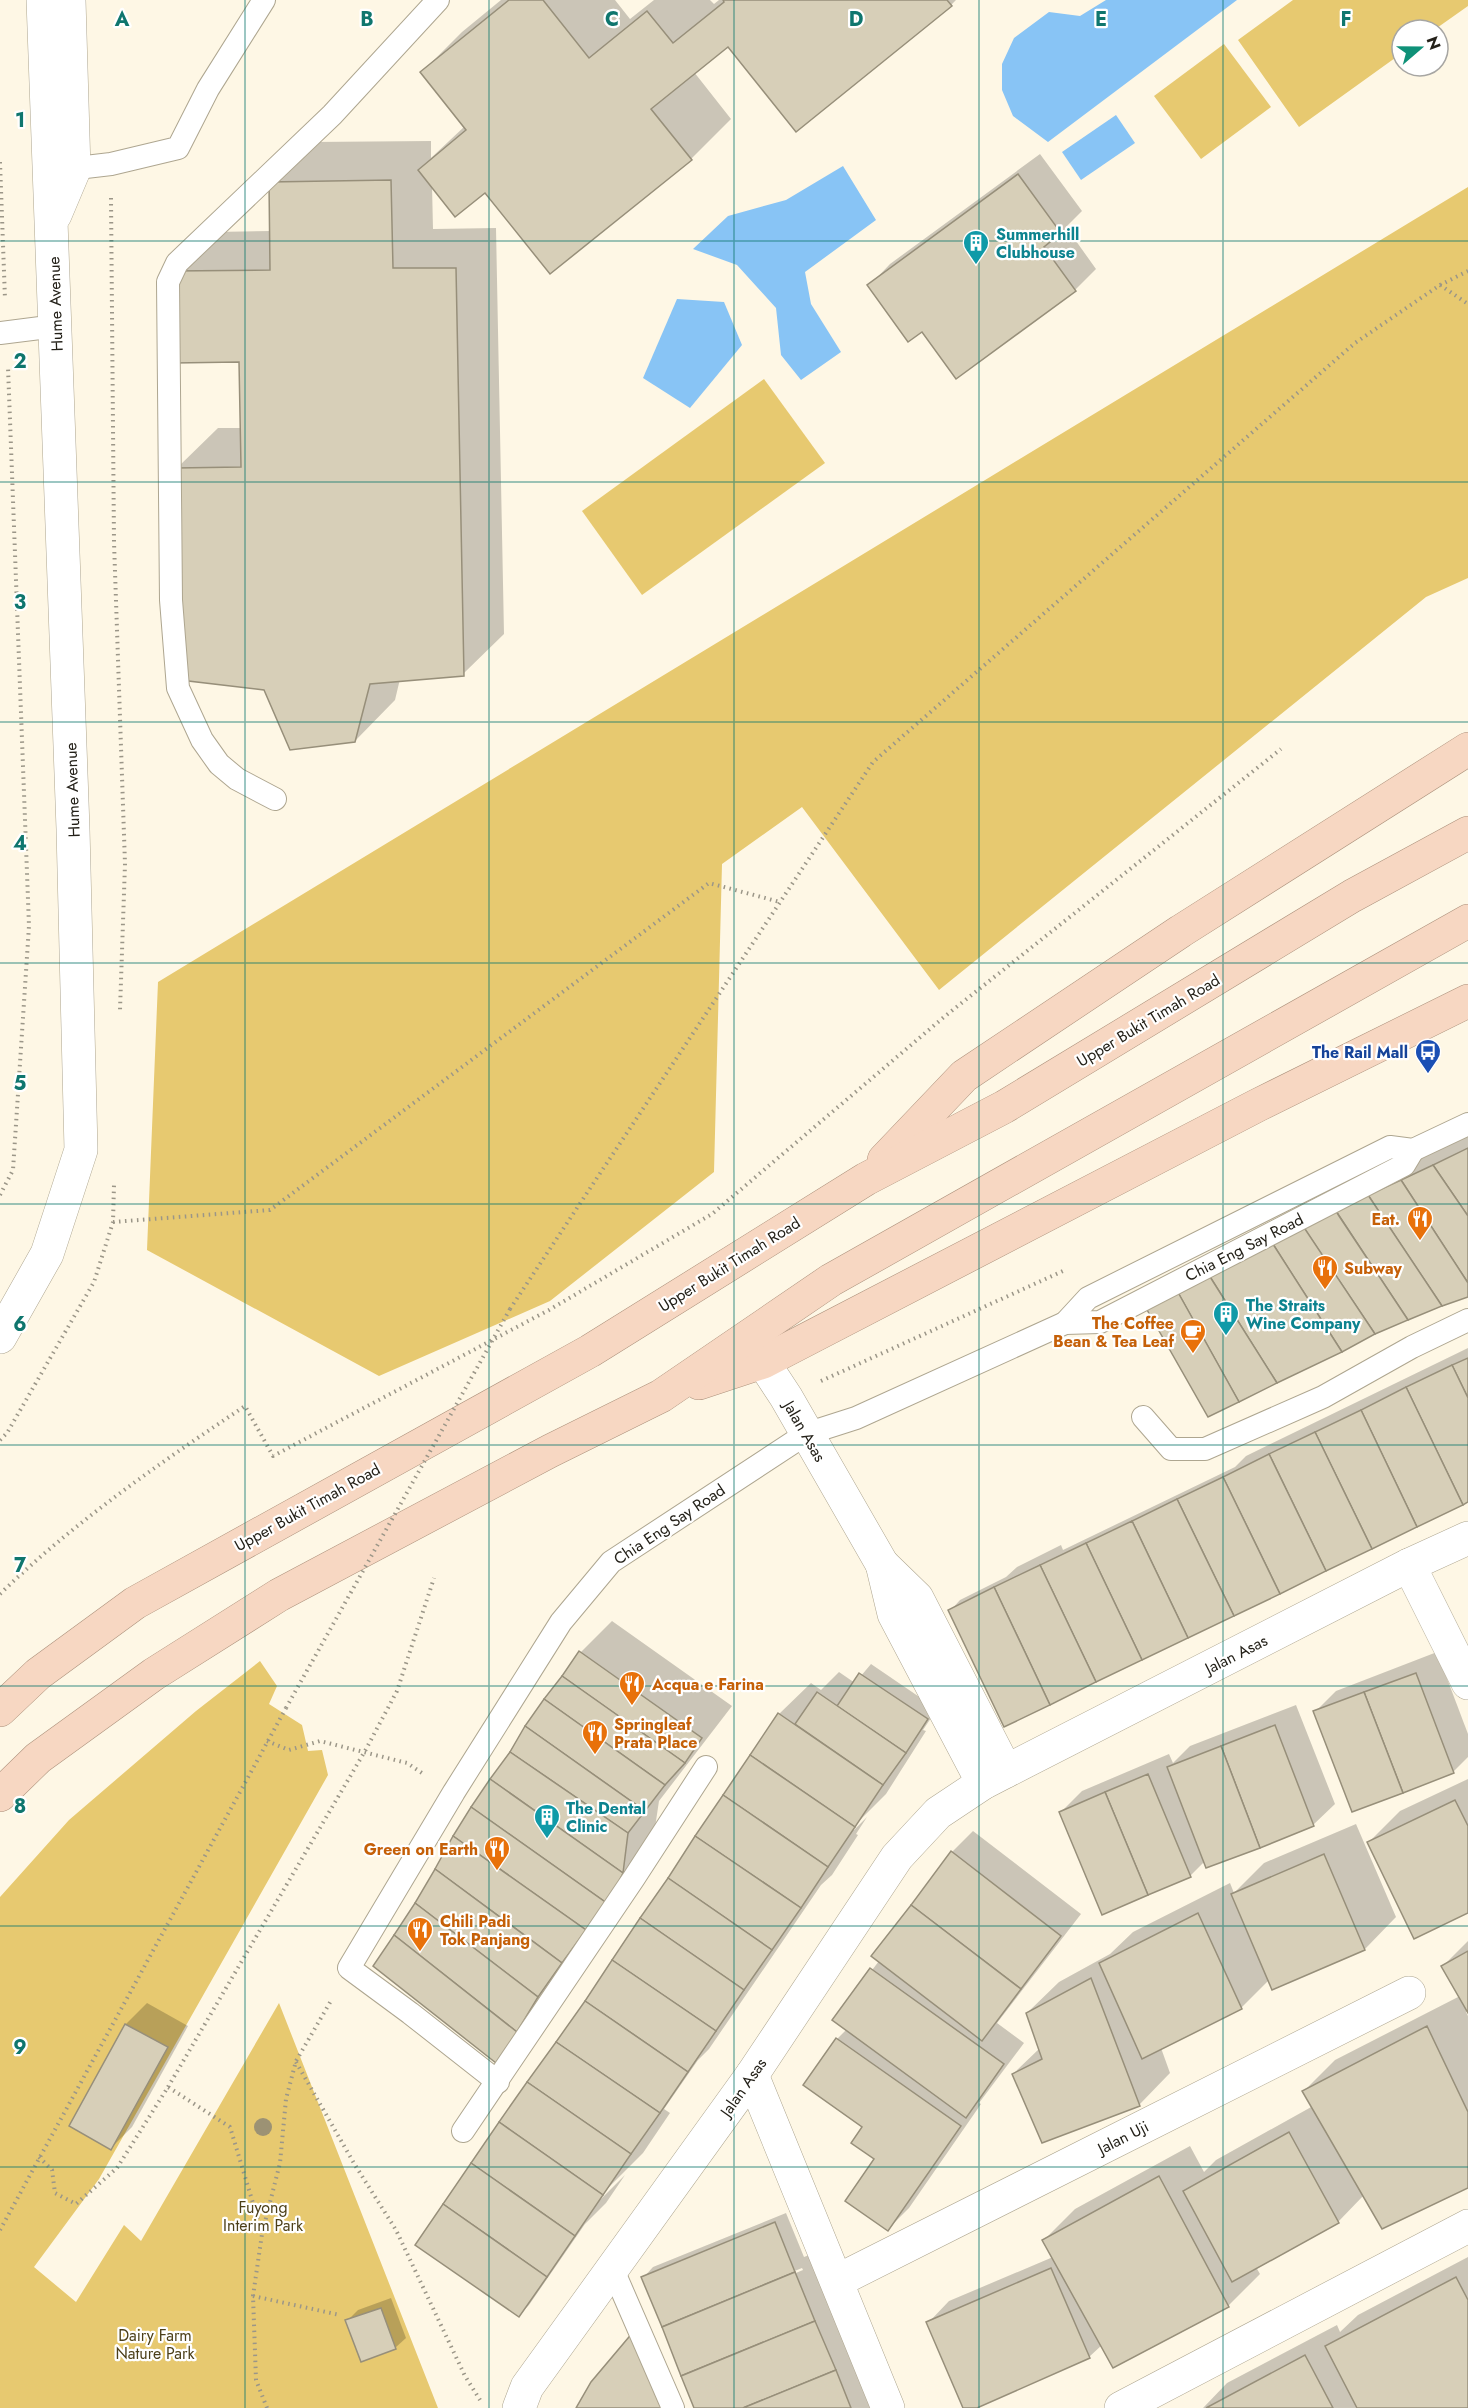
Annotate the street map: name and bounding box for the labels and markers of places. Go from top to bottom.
place label: Summerhill Clubhouse [996,223,1079,264]
building icon: Summerhill Clubhouse [961,228,991,266]
bus stop icon: The Rail Mall [1413,1037,1443,1075]
place label: The Rail Mall [1312,1041,1408,1064]
restaurant icon: Eat. [1405,1204,1435,1242]
place label: Eat. [1371,1208,1400,1231]
restaurant icon: Subway [1310,1253,1340,1291]
place label: Subway [1344,1257,1403,1280]
place label: The Straits Wine Company [1246,1294,1361,1335]
building icon: The Straits Wine Company [1211,1299,1241,1337]
place label: The Coffee Bean & Tea Leaf [1053,1312,1175,1353]
cafe icon: The Coffee Bean & Tea Leaf [1178,1317,1208,1355]
restaurant icon: Acqua e Farina [617,1669,647,1707]
place label: Acqua e Farina [651,1673,764,1696]
place label: Springleaf Prata Place [614,1713,697,1754]
restaurant icon: Springleaf Prata Place [580,1718,610,1756]
place label: The Dental Clinic [566,1797,646,1838]
building icon: The Dental Clinic [532,1802,562,1840]
restaurant icon: Green on Earth [482,1834,512,1872]
place label: Green on Earth [364,1838,478,1861]
place label: Chili Padi Tok Panjang [440,1910,530,1951]
restaurant icon: Chili Padi Tok Panjang [405,1915,435,1953]

